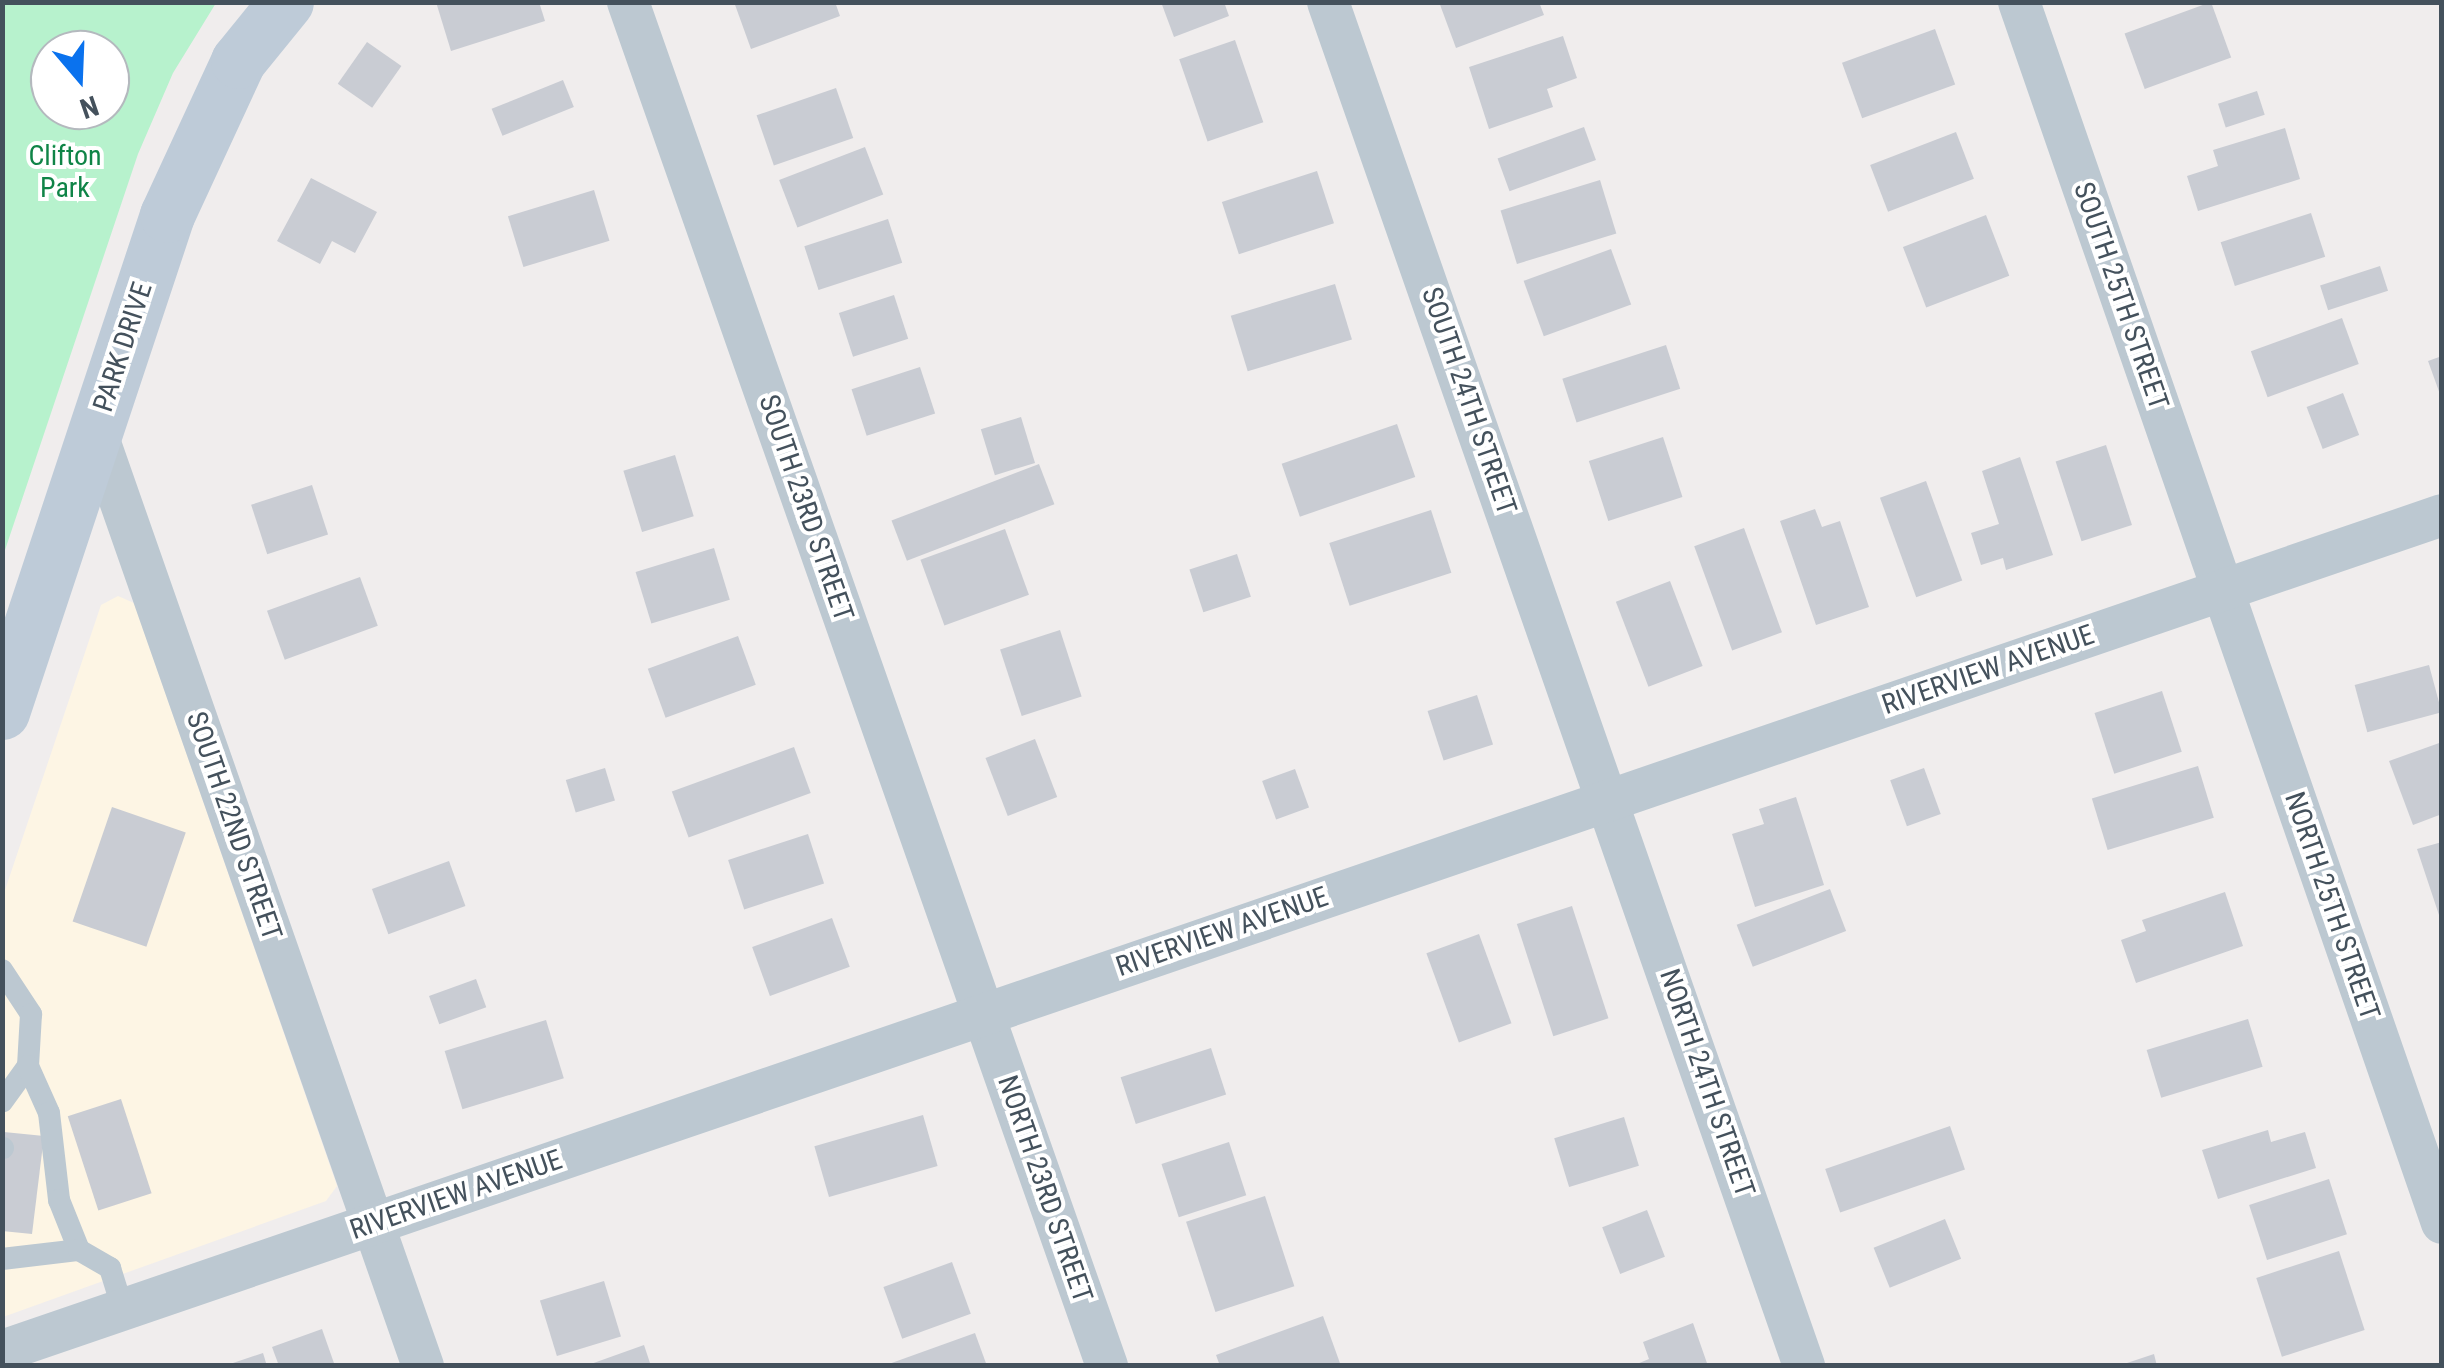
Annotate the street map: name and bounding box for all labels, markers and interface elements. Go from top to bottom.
north arrow [30,30,130,130]
text: N [76,89,103,125]
park label: Clifton Park [28,139,102,205]
street label: SOUTH 25TH STREET [2066,178,2176,414]
street label: PARK DRIVE [86,278,160,416]
street label: SOUTH 24TH STREET [1414,283,1524,519]
street label: SOUTH 23RD STREET [752,390,860,626]
street label: RIVERVIEW AVENUE [1878,618,2098,722]
street label: SOUTH 22ND STREET [179,707,289,945]
street label: NORTH 25TH STREET [2277,788,2387,1024]
street label: RIVERVIEW AVENUE [1112,880,1332,984]
street label: NORTH 24TH STREET [1652,965,1762,1201]
street label: NORTH 23RD STREET [990,1071,1100,1307]
street label: RIVERVIEW AVENUE [346,1143,566,1247]

